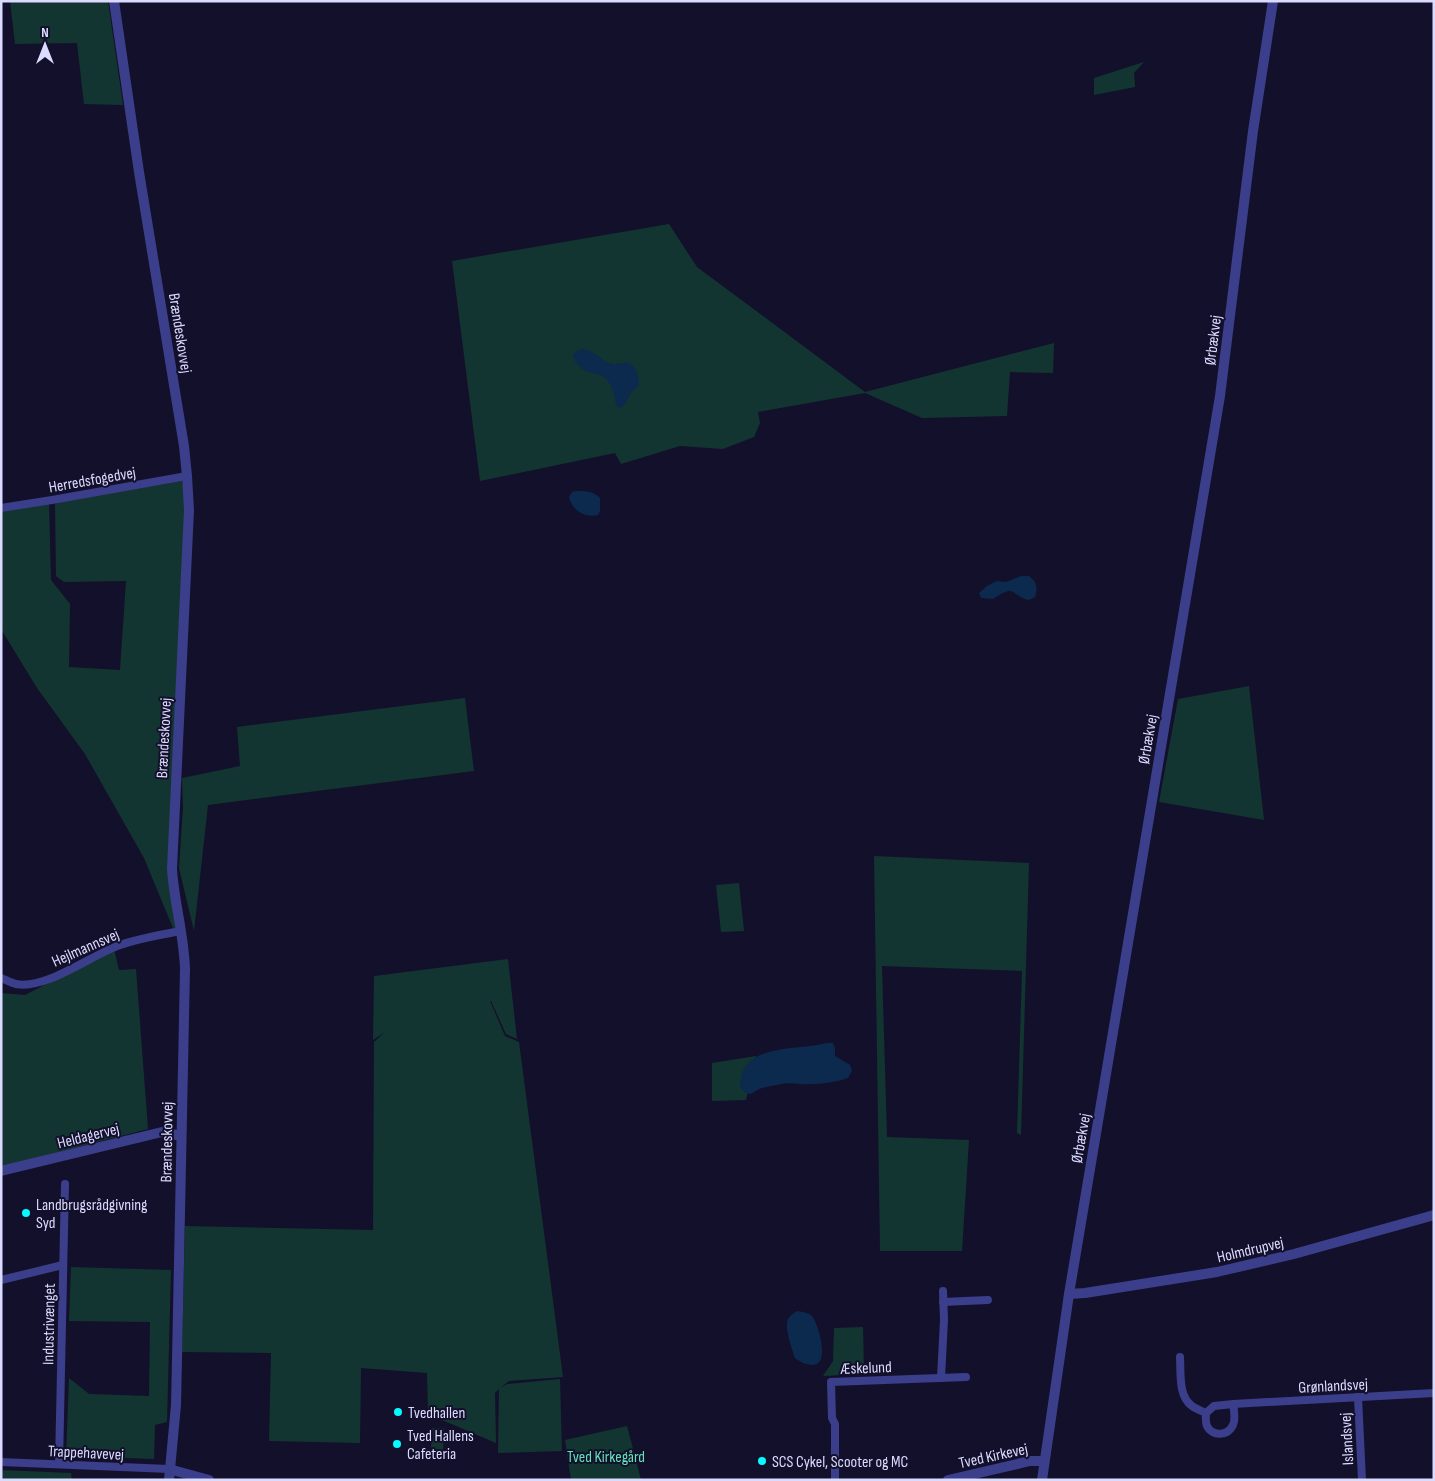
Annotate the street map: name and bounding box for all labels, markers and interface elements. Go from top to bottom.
north arrow [20,20,70,70]
text: N [41,24,49,41]
street label: Brændeskovvej [164,292,195,375]
street label: Ørbækvej [1201,314,1226,366]
street label: Herredsfogedvej [47,463,137,497]
street label: Brændeskovvej [153,697,176,779]
street label: Ørbækvej [1135,713,1162,766]
street label: Hejlmannsvej [49,925,122,972]
street label: Brændeskovvej [157,1101,178,1183]
street label: Ørbækvej [1068,1112,1095,1165]
street label: Heldagervej [55,1120,121,1153]
place label: Landbrugsrådgivning Syd [36,1196,147,1233]
marker: Landbrugsrådgivning Syd [20,1207,32,1219]
street label: Holmdrupvej [1215,1234,1286,1267]
street label: Industrivænget [39,1283,60,1365]
street label: Æskelund [839,1358,892,1379]
street label: Grønlandsvej [1298,1375,1368,1398]
place label: Tvedhallen [408,1404,465,1423]
marker: Tvedhallen [392,1406,404,1418]
street label: Islandsvej [1337,1412,1358,1466]
place label: Tved Hallens Cafeteria [407,1427,474,1464]
marker: Tved Hallens Cafeteria [391,1438,403,1450]
street label: Tved Kirkevej [957,1440,1030,1473]
street label: Trappehavevej [47,1442,125,1465]
park label: Tved Kirkegård [567,1448,645,1467]
place label: SCS Cykel, Scooter og MC [772,1453,909,1472]
marker: SCS Cykel, Scooter og MC [756,1455,768,1467]

